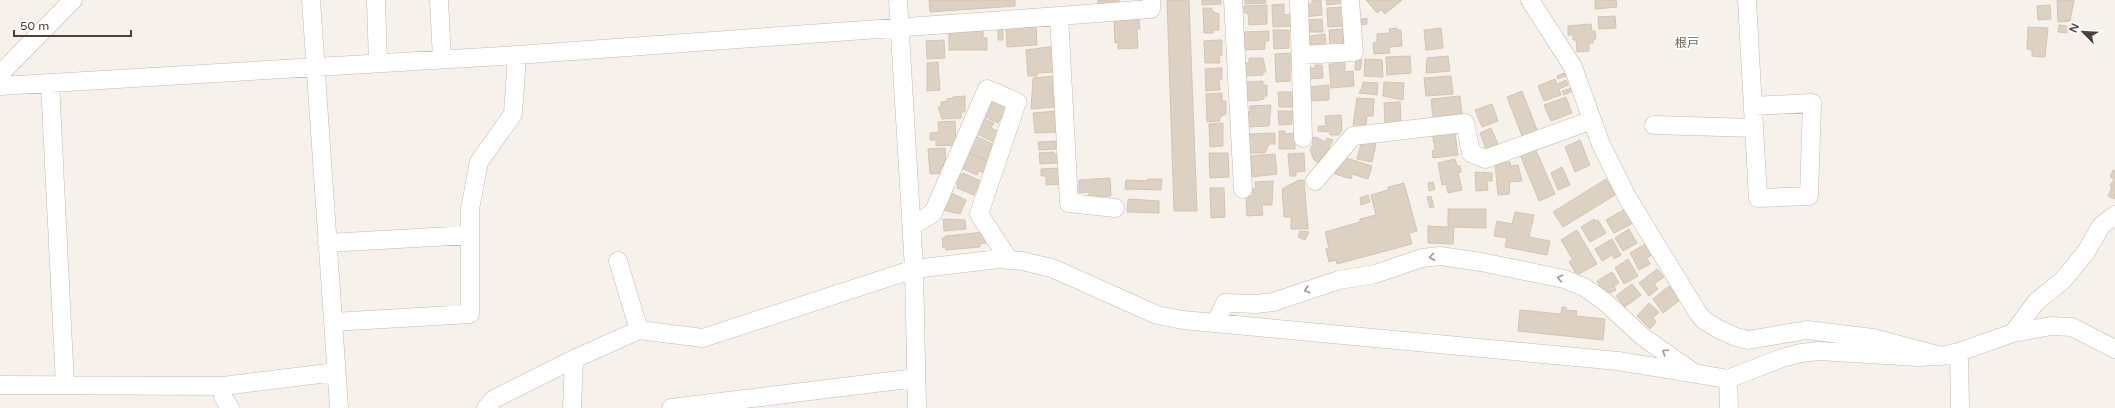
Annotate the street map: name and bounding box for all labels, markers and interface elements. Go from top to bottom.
scale bar [14,12,131,38]
north arrow [2063,12,2103,52]
text: 50 m [20,19,49,33]
text: N [2067,21,2082,35]
district label: 根戸 [1675,36,1699,50]
one-way arrow [1429,252,1435,261]
one-way arrow [1557,275,1563,283]
one-way arrow [1304,285,1311,294]
one-way arrow [1663,350,1670,357]

